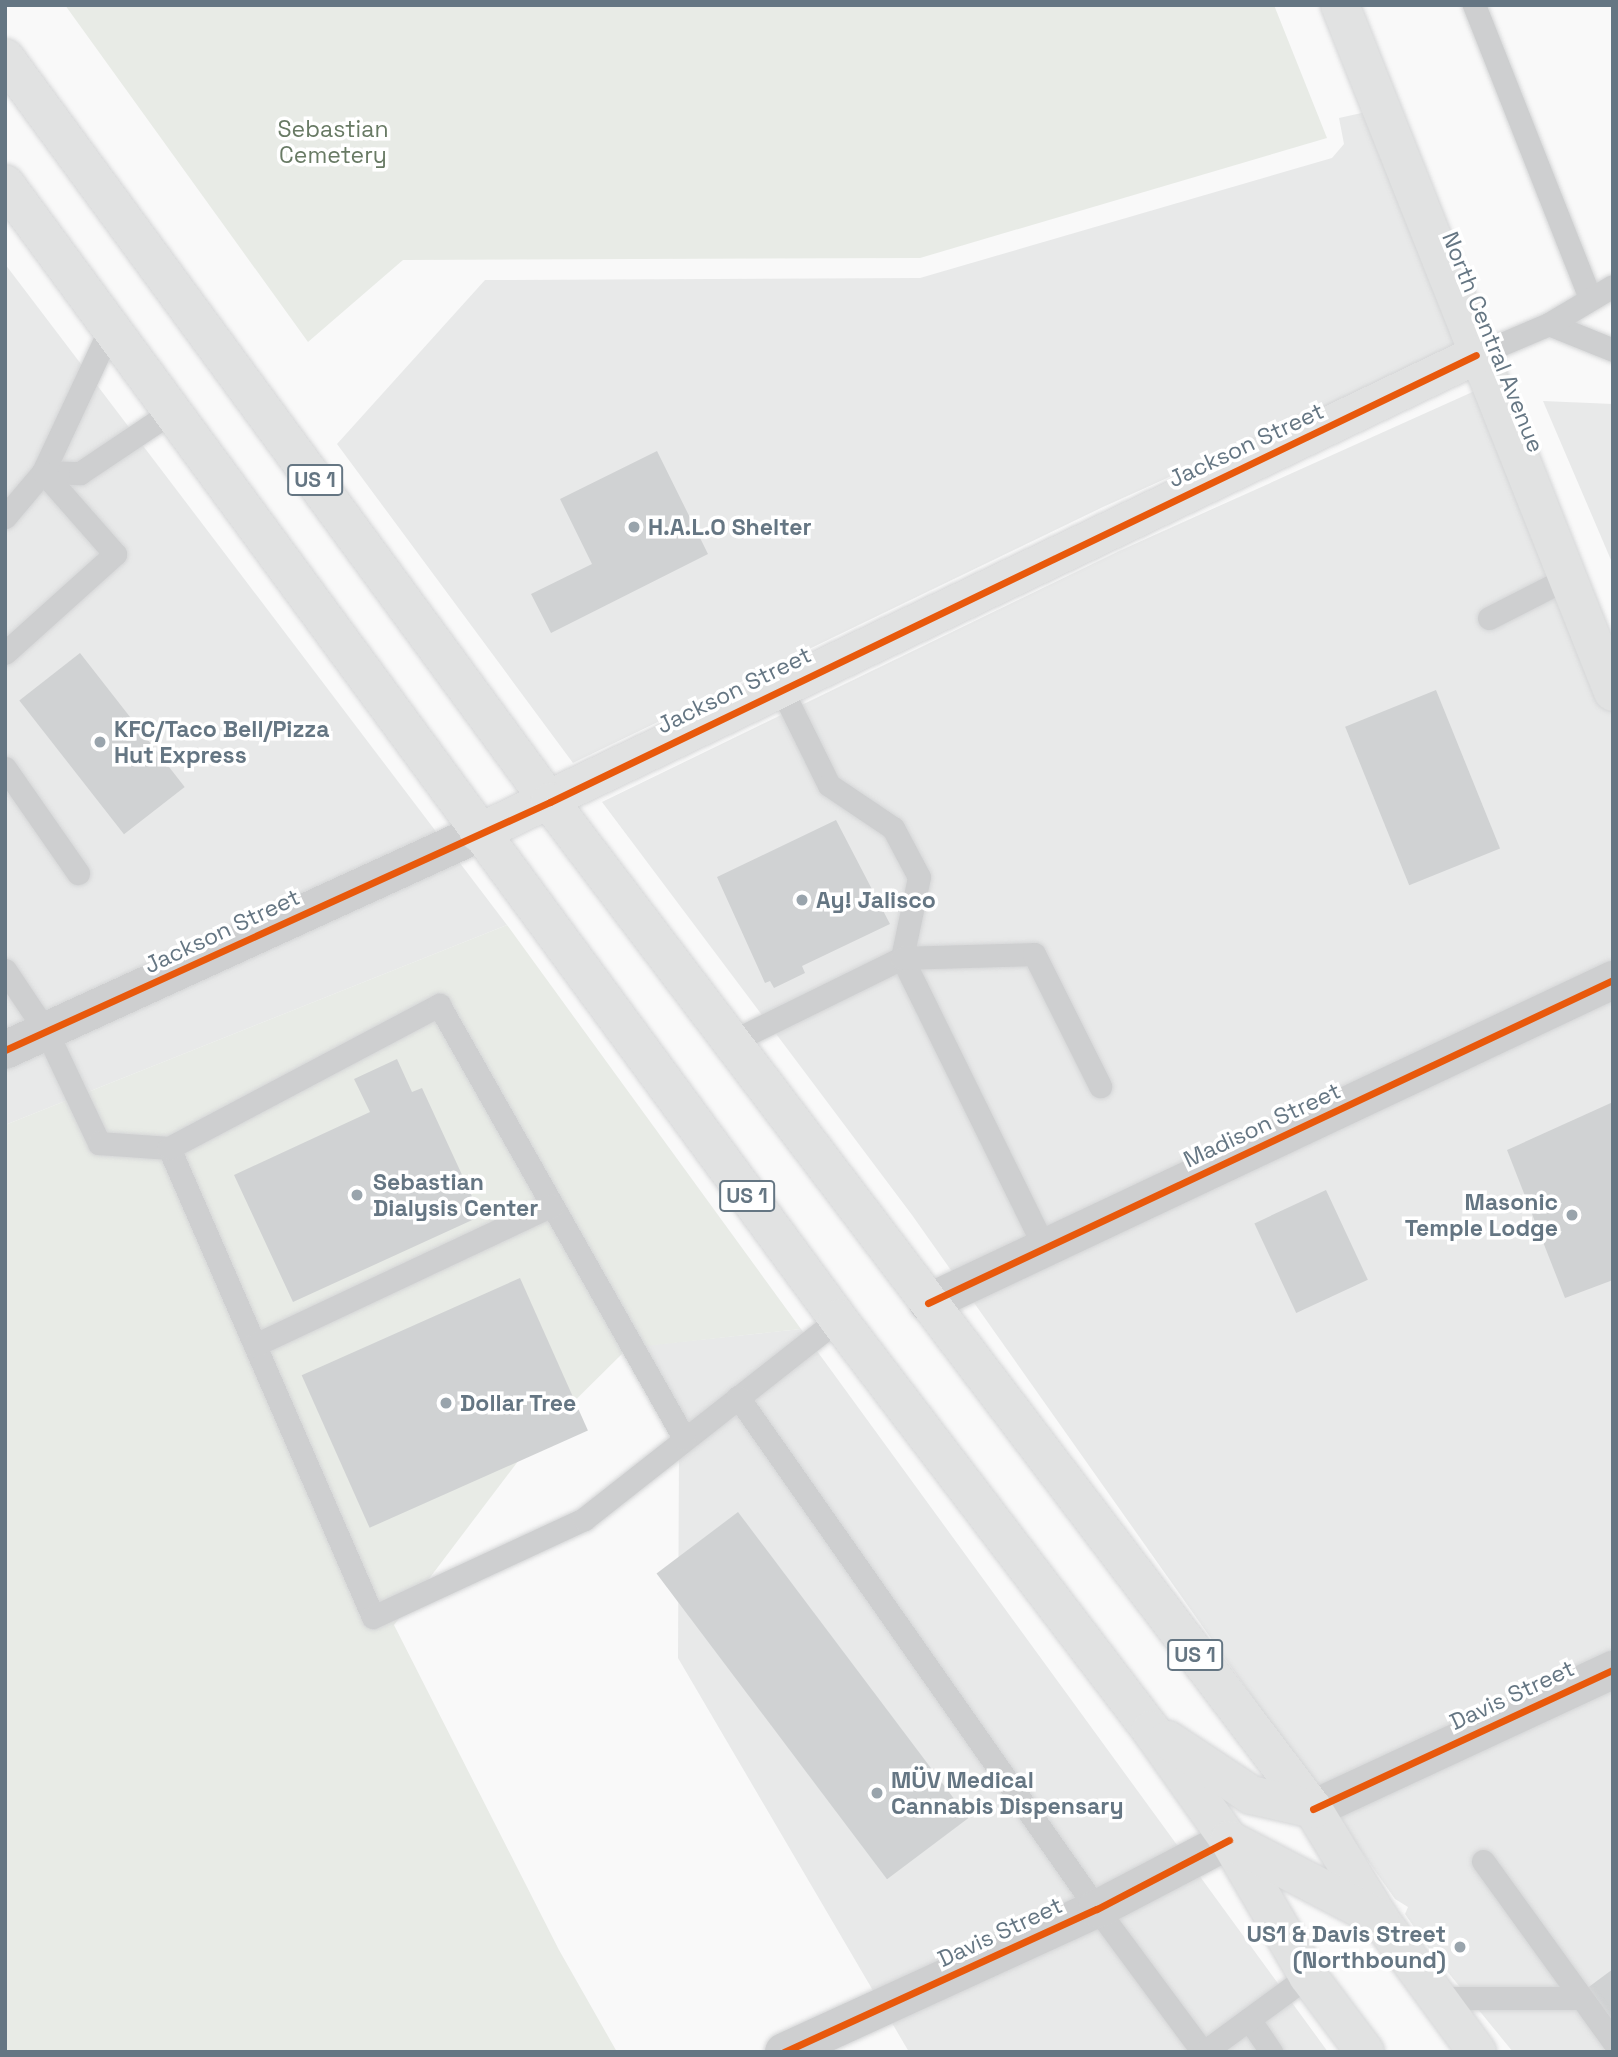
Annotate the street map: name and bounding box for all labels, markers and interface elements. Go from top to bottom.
park label: Sebastian Cemetery [277,115,389,169]
street label: North Central Avenue [1436,228,1550,456]
street label: Jackson Street [1164,397,1328,493]
road number: US 1 [287,462,343,498]
place label: H.A.L.O Shelter [648,513,812,541]
marker: H.A.L.O Shelter [626,519,642,535]
street label: Jackson Street [652,641,816,739]
place label: KFC/Taco Bell/Pizza Hut Express [114,715,330,769]
marker: KFC/Taco Bell/Pizza Hut Express [92,734,108,750]
street label: Jackson Street [140,883,304,979]
place label: Ay! Jalisco [816,886,936,914]
marker: Ay! Jalisco [794,892,810,908]
street label: Madison Street [1179,1077,1345,1173]
place label: Sebastian Dialysis Center [373,1168,538,1222]
road number: US 1 [719,1178,775,1214]
marker: Sebastian Dialysis Center [347,1185,367,1205]
place label: Masonic Temple Lodge [1405,1188,1558,1242]
marker: Masonic Temple Lodge [1564,1207,1580,1223]
place label: Dollar Tree [460,1389,577,1417]
marker: Dollar Tree [438,1395,454,1411]
road number: US 1 [1167,1638,1223,1672]
street label: Davis Street [1445,1654,1579,1736]
place label: MÜV Medical Cannabis Dispensary [891,1766,1124,1820]
marker: MÜV Medical Cannabis Dispensary [869,1785,885,1801]
street label: Davis Street [933,1891,1067,1973]
place label: US1 & Davis Street (Northbound) [1247,1920,1446,1974]
marker: US1 & Davis Street (Northbound) [1452,1939,1468,1955]

